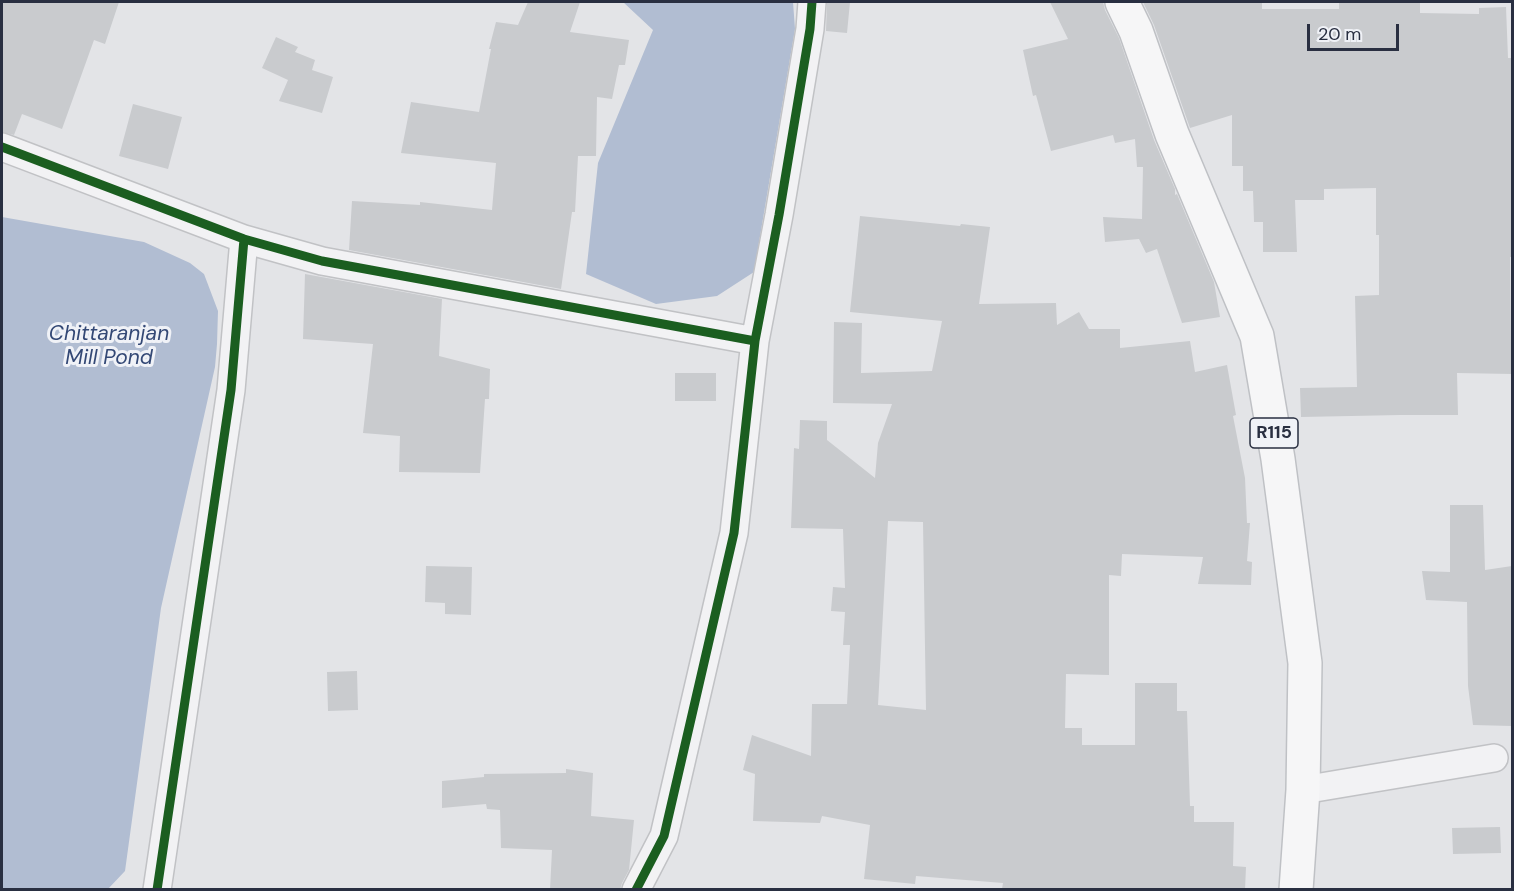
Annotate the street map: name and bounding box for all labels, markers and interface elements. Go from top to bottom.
scale bar [1310,12,1402,50]
text: 20 m [1318,22,1361,46]
water label: Chittaranjan Mill Pond [49,321,169,371]
road number: R115 [1250,418,1298,448]

